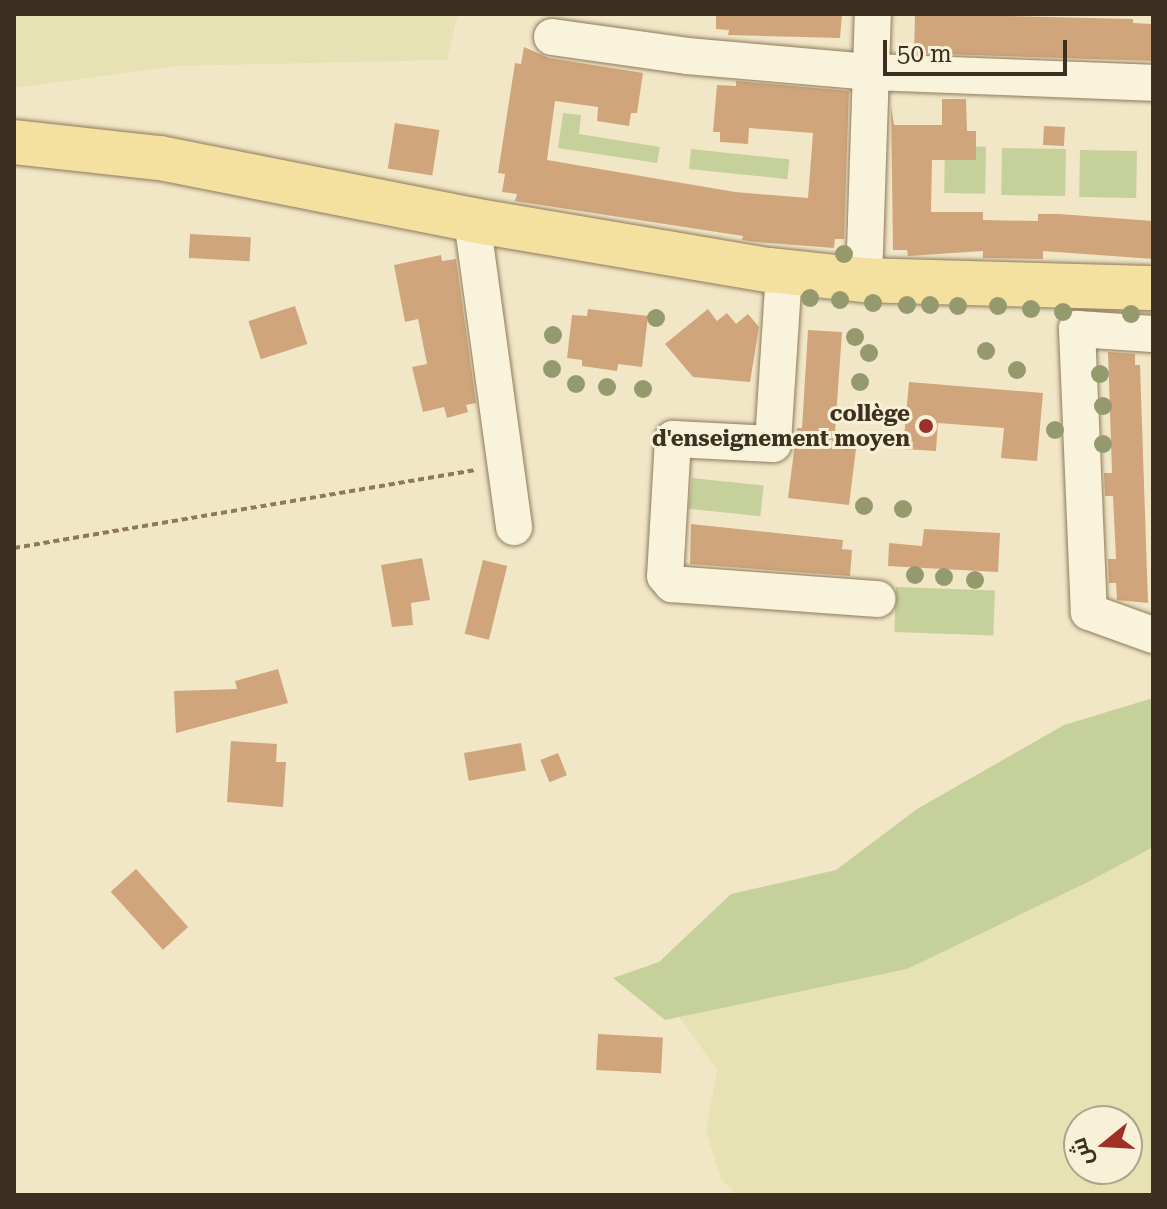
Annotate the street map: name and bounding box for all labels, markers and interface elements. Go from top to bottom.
scale bar [887,24,1071,74]
text: 50 m [897,40,952,68]
place label: collège d'enseignement moyen [652,400,910,452]
marker: collège d'enseignement moyen [917,417,935,435]
north arrow [1063,1105,1143,1185]
text: ش [1065,1135,1098,1169]

